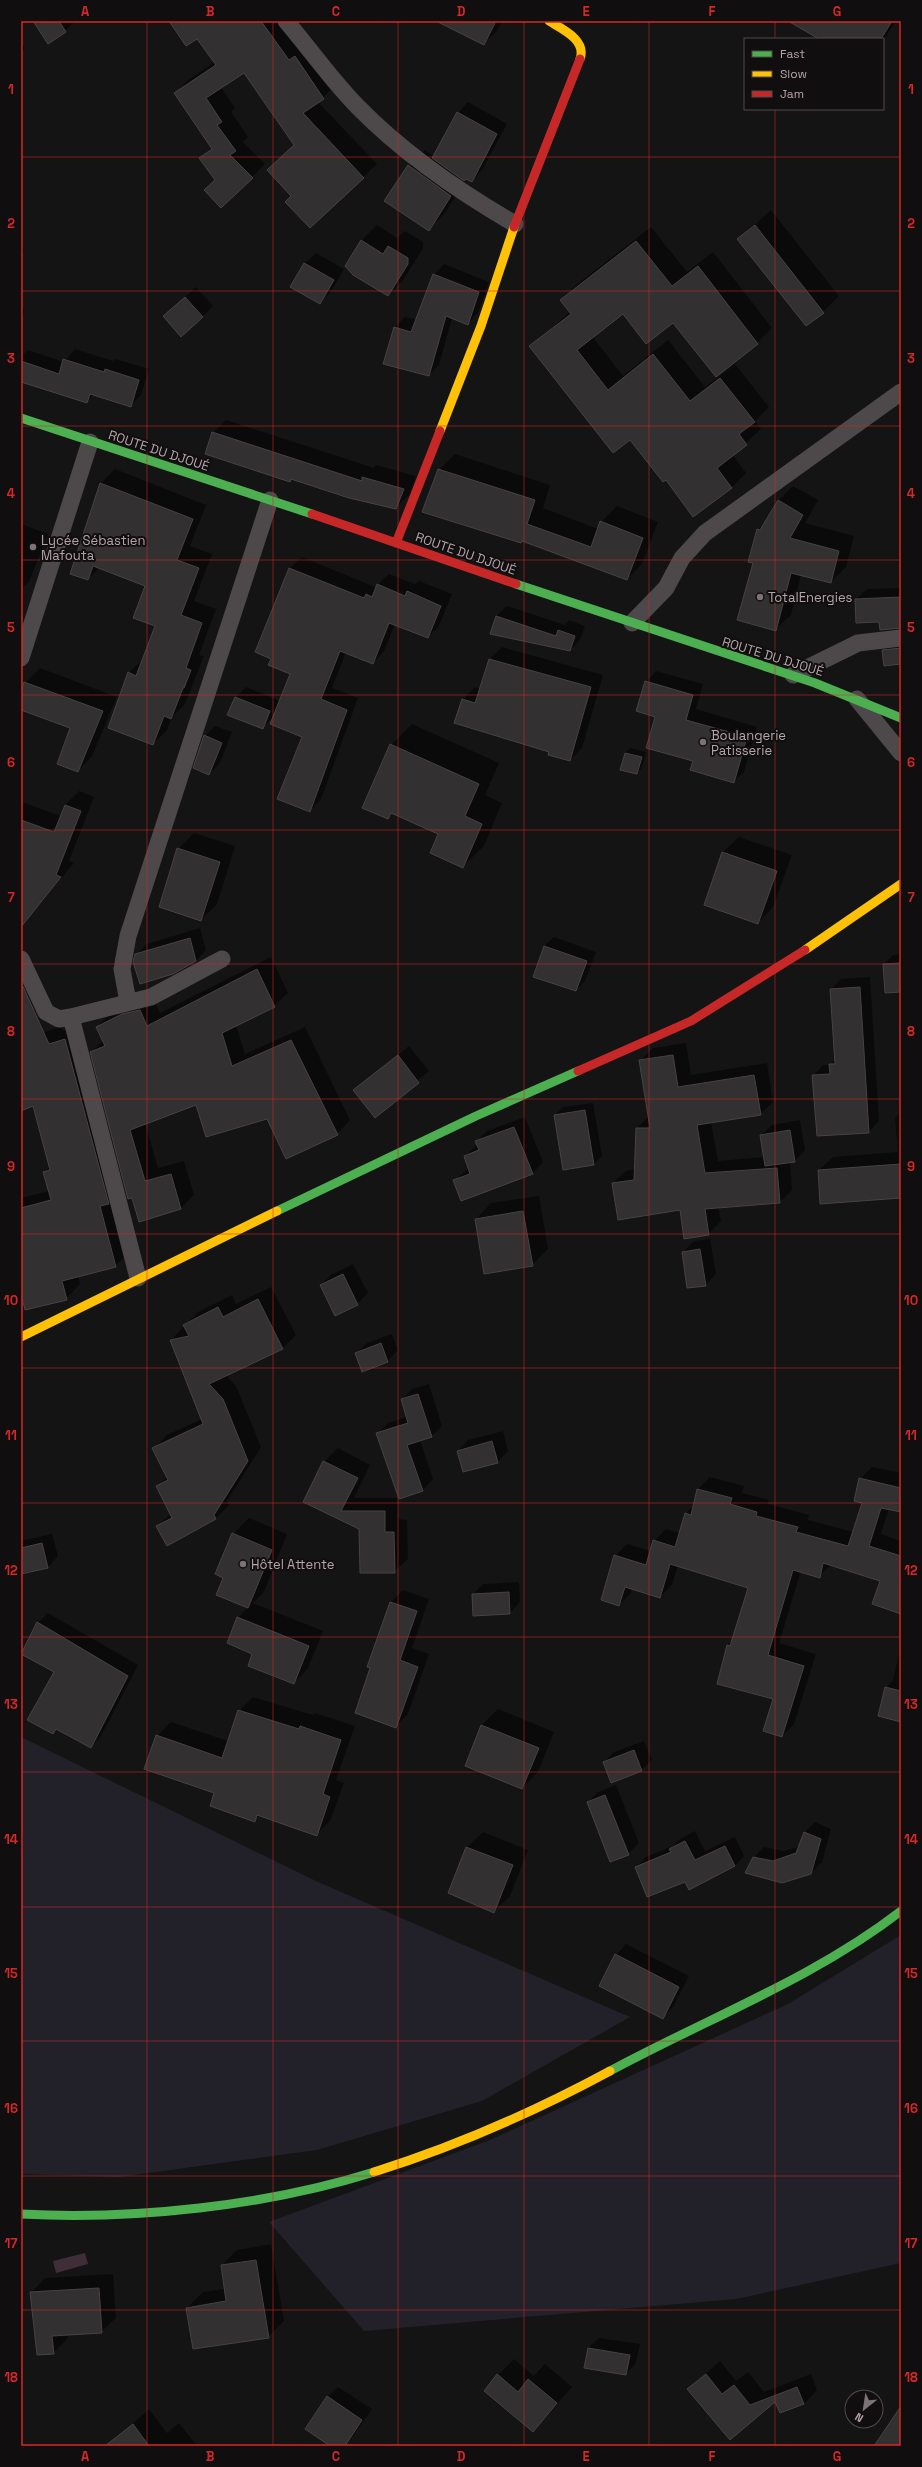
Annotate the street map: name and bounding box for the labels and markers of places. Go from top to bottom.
place label: Lycée Sébastien Mafouta [41,532,146,564]
marker: Lycée Sébastien Mafouta [28,542,38,552]
place label: TotalEnergies [768,589,853,606]
marker: TotalEnergies [755,592,765,602]
place label: Boulangerie Patisserie [711,727,786,759]
marker: Boulangerie Patisserie [698,737,708,747]
place label: Hôtel Attente [251,1556,334,1573]
marker: Hôtel Attente [238,1559,248,1569]

